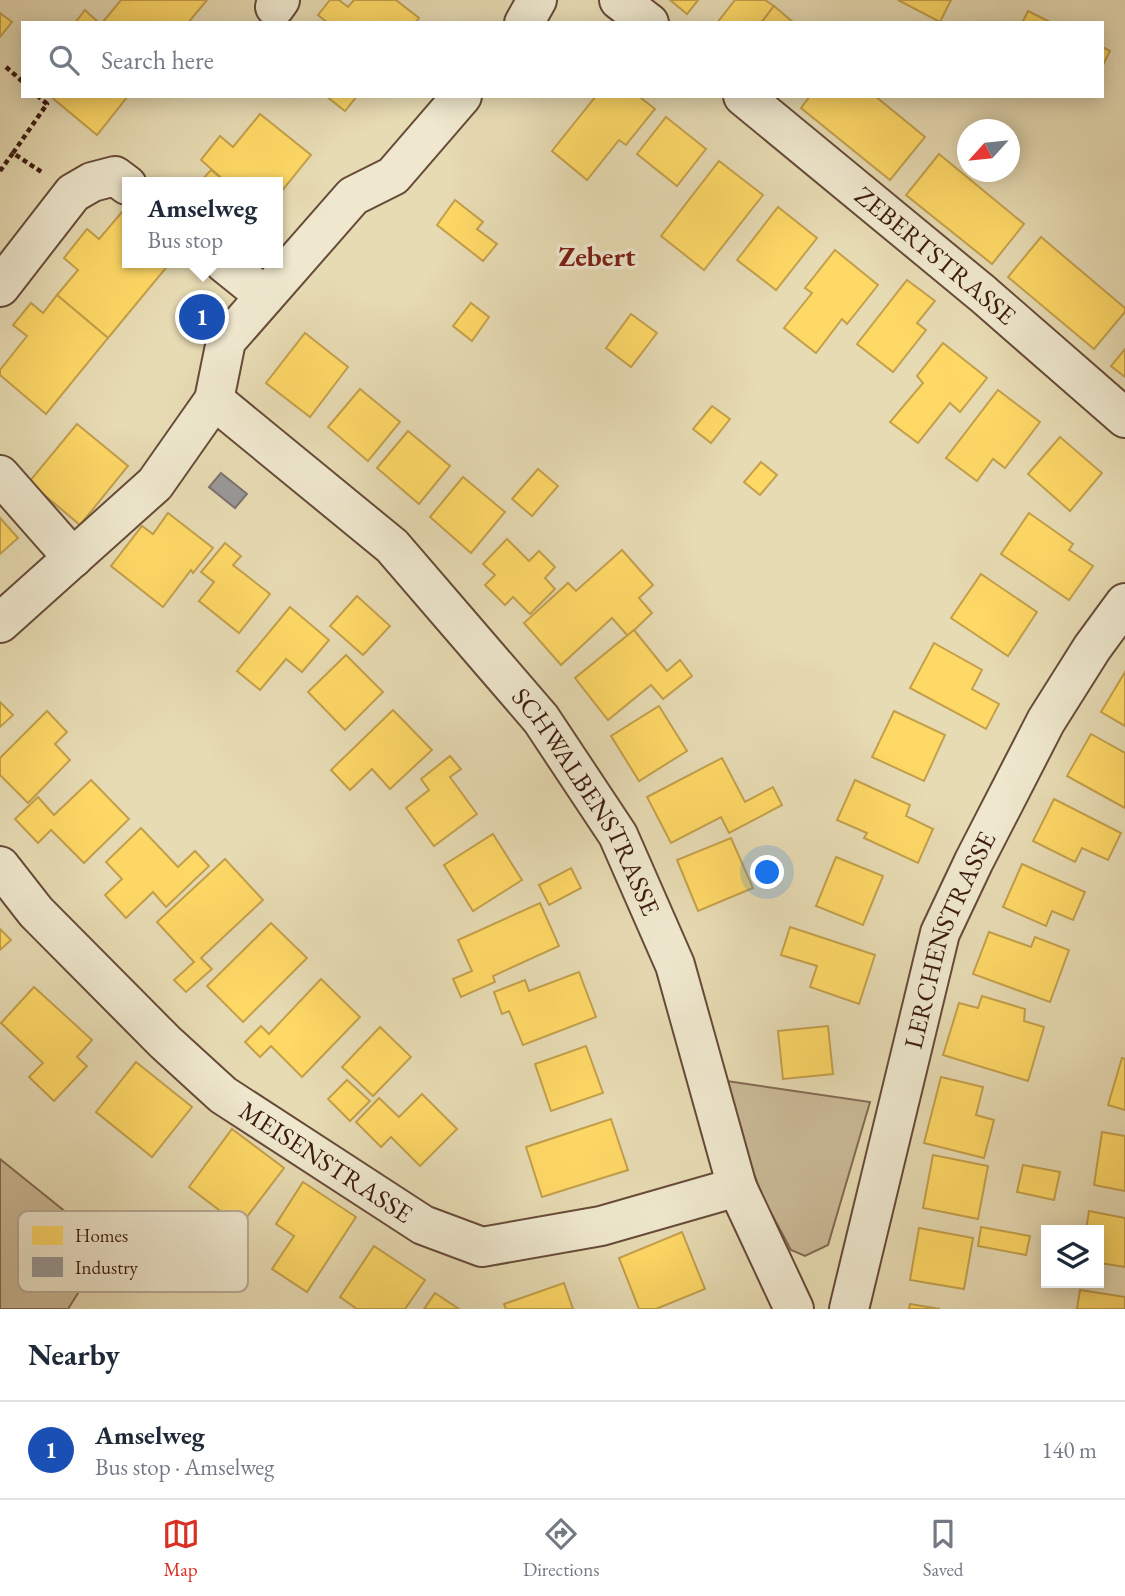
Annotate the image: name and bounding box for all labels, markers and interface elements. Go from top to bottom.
search box [21,21,1104,98]
icon: search [45,41,83,79]
text: Search here [101,43,214,77]
north arrow [957,119,1020,182]
popup [122,177,283,268]
street label: ZEBERTSTRASSE [848,178,1024,332]
text: Amselweg [148,191,257,225]
text: Bus stop [148,225,223,255]
district label: Zebert [559,238,636,274]
pin: 1 [179,291,225,343]
street label: SCHWALBENSTRASSE [504,680,668,921]
street label: LERCHENSTRASSE [896,825,1003,1052]
your location [750,855,784,889]
street label: MEISENSTRASSE [233,1093,420,1231]
legend [18,1211,248,1292]
text: Homes [75,1223,128,1248]
map controls [1041,1225,1104,1288]
button: layers [1041,1225,1104,1288]
text: Industry [75,1255,139,1280]
text: Nearby [28,1335,120,1374]
text: Amselweg [95,1418,205,1452]
text: 1 [45,1435,57,1465]
text: 140 m [1041,1435,1097,1465]
text: Bus stop · Amselweg [95,1452,274,1482]
tab: Map [162,1515,200,1582]
tab: Directions [523,1515,599,1582]
tab: Saved [923,1515,963,1582]

